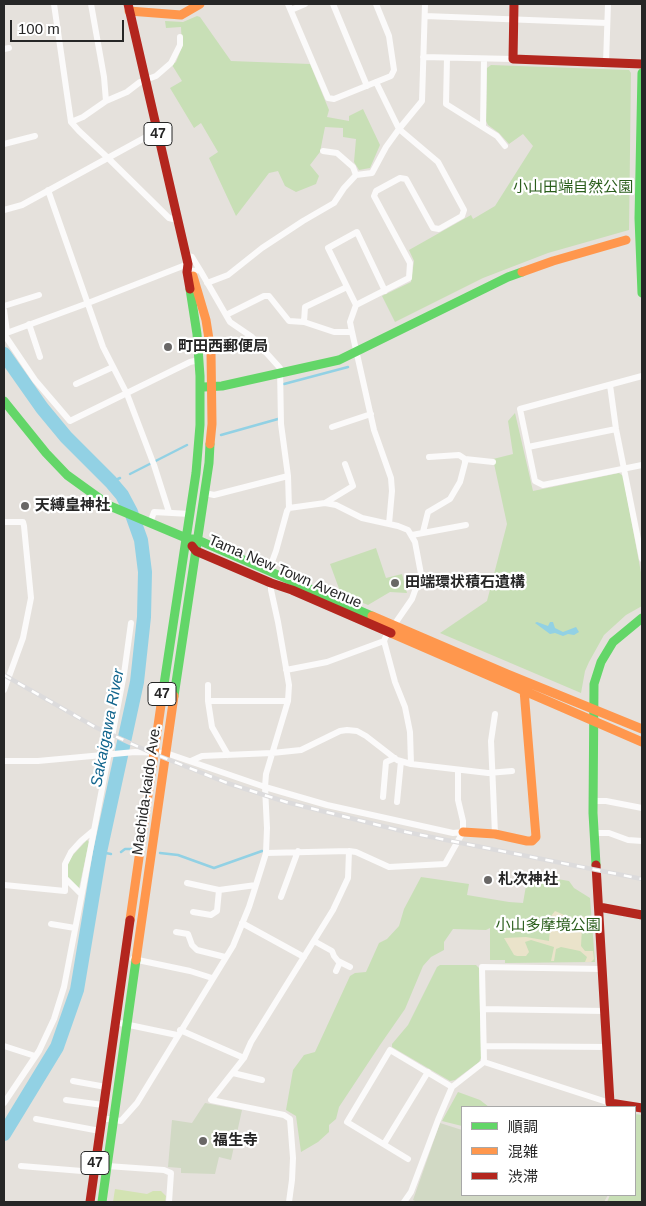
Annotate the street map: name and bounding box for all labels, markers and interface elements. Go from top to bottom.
scale bar [12,10,126,42]
text: 100 m [18,20,60,37]
road number: 47 [144,122,172,146]
park label: 小山田端自然公園 [513,179,633,197]
place label: 町田西郵便局 [178,338,268,356]
marker: 町田西郵便局 [162,341,174,353]
place label: 天縛皇神社 [35,497,110,515]
marker: 天縛皇神社 [19,500,31,512]
street label: Tama New Town Avenue [206,532,364,612]
place label: 田端環状積石遺構 [405,574,525,592]
marker: 田端環状積石遺構 [389,577,401,589]
water label: Sakaigawa River [87,667,129,789]
road number: 47 [148,682,176,706]
street label: Machida-kaido Ave. [129,724,165,856]
place label: 札次神社 [498,871,558,889]
marker: 札次神社 [482,874,494,886]
park label: 小山多摩境公園 [496,917,600,935]
legend [461,1106,636,1196]
text: 順調 [508,1118,538,1135]
place label: 福生寺 [213,1132,258,1150]
marker: 福生寺 [197,1135,209,1147]
text: 混雑 [508,1143,538,1160]
road number: 47 [81,1152,109,1174]
text: 渋滞 [508,1168,538,1185]

